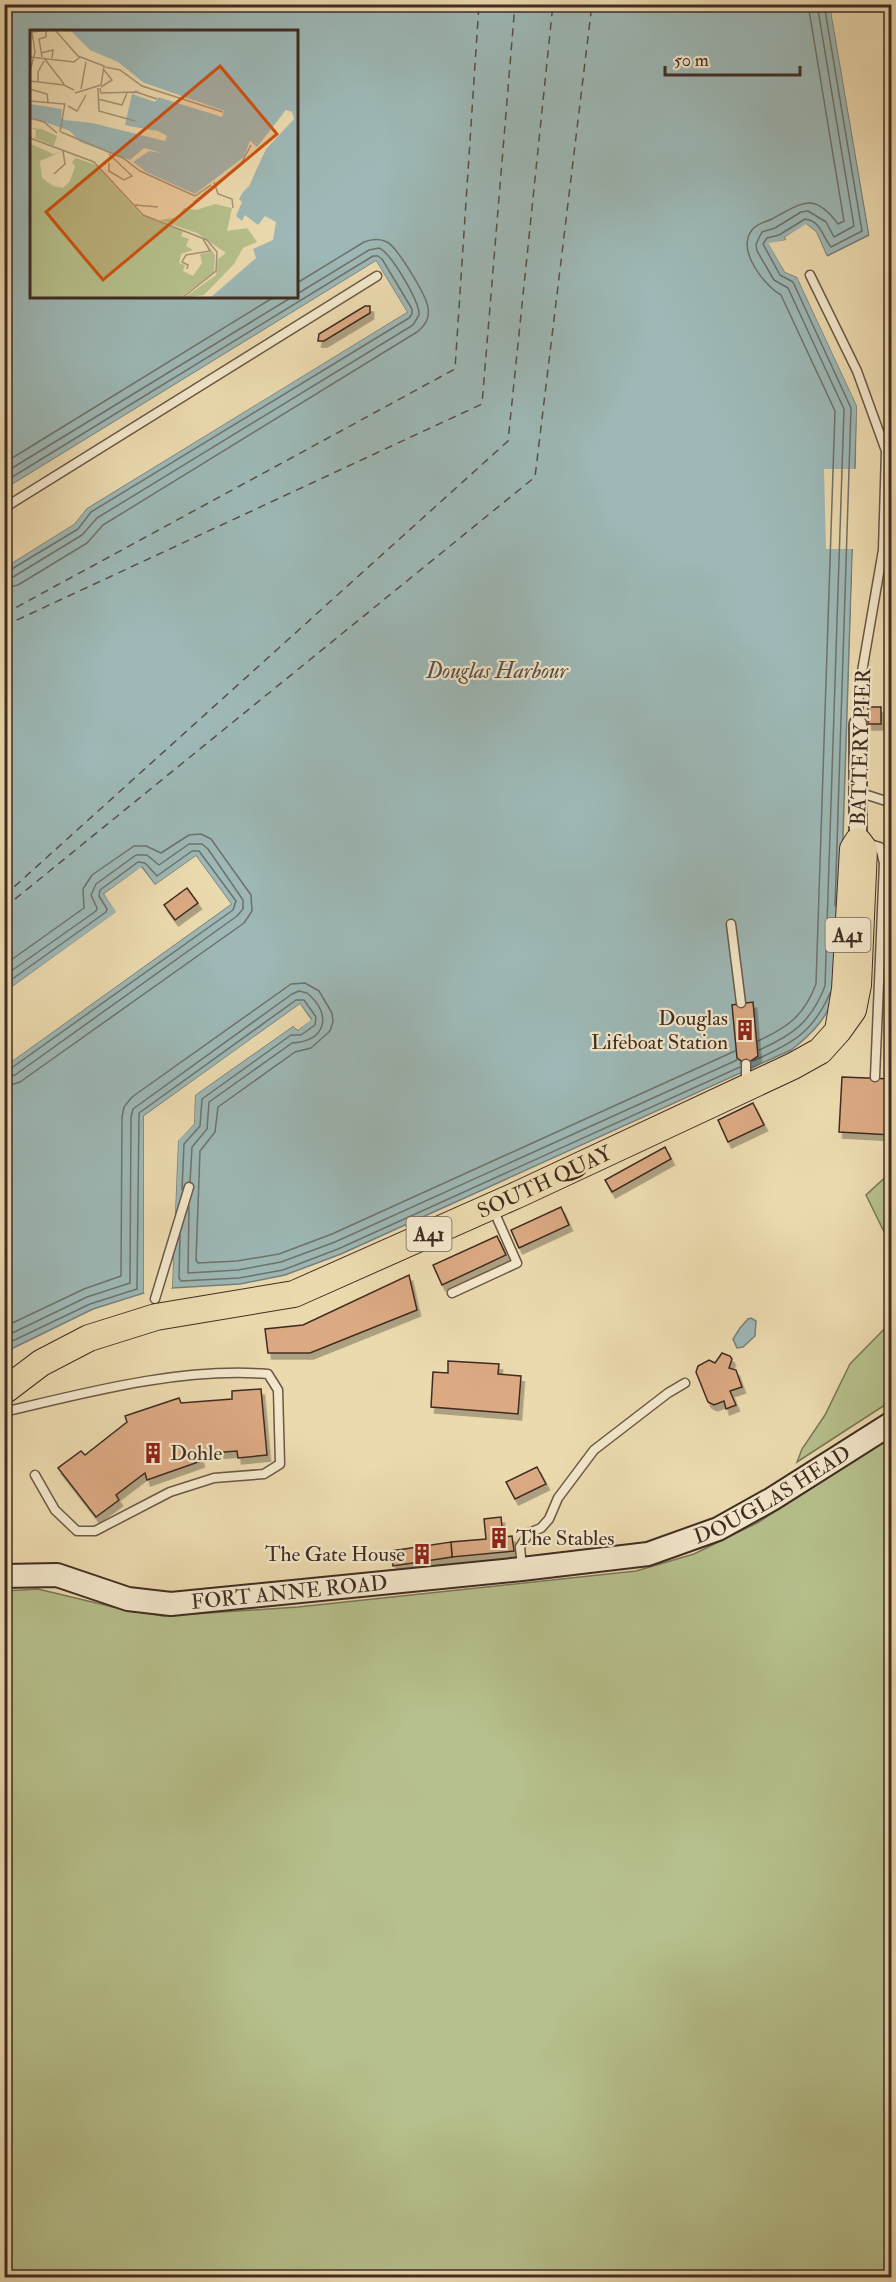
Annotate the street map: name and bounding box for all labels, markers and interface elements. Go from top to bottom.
inset map [30,30,298,298]
scale bar [665,39,800,77]
text: 50 m [674,49,709,72]
water label: Douglas Harbour [425,657,570,685]
street label: BATTERY PIER [845,667,877,826]
road number: A41 [826,918,870,952]
place label: Douglas Lifeboat Station [591,1005,728,1056]
building icon: Douglas Lifeboat Station [733,1018,757,1042]
street label: SOUTH QUAY [473,1139,616,1224]
road number: A41 [406,1217,452,1251]
street label: DOUGLAS HEAD [690,1439,856,1550]
place label: Dohle [170,1440,222,1467]
building icon: Dohle [141,1441,165,1465]
place label: The Stables [516,1525,614,1552]
building icon: The Stables [487,1526,511,1550]
place label: The Gate House [265,1541,405,1568]
building icon: The Gate House [410,1542,434,1566]
street label: FORT ANNE ROAD [190,1569,389,1615]

